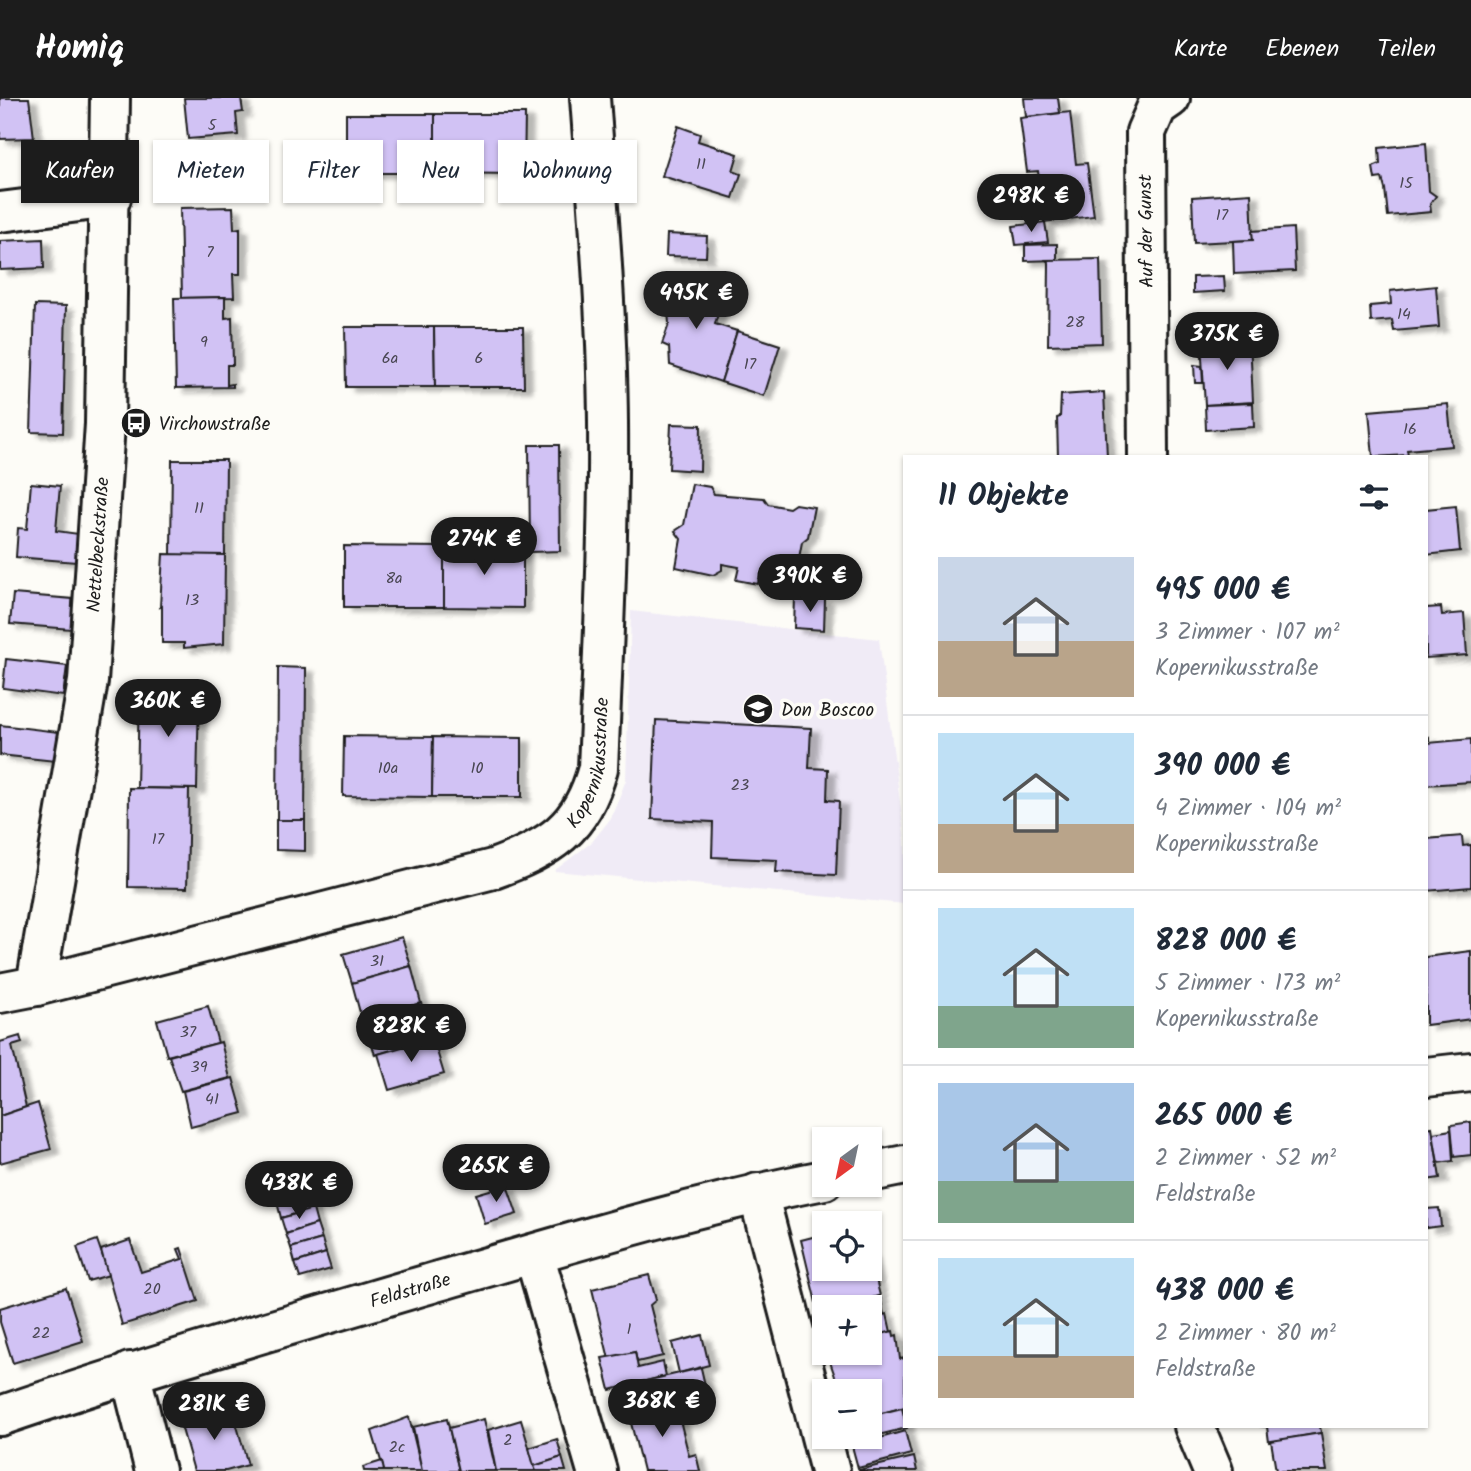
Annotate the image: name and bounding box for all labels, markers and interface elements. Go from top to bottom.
text: Homiq [35,23,124,76]
text: Karte [1174,30,1227,69]
text: Ebenen [1265,30,1339,69]
text: Teilen [1377,30,1436,69]
house number: 5 [208,113,218,138]
chip: Kaufen [21,140,139,203]
chip: Mieten [153,140,269,203]
chip: Filter [283,140,383,203]
chip: Neu [397,140,484,203]
chip: Wohnung [498,140,637,203]
house number: 11 [696,152,706,177]
house number: 15 [1399,171,1414,196]
street label: Auf der Gunst [1131,173,1163,288]
pin: 298K € [974,174,1088,234]
text: 298K € [993,179,1069,215]
house number: 17 [1216,203,1229,228]
house number: 7 [206,240,214,265]
pin: 495K € [639,272,753,331]
text: 495K € [659,276,733,312]
house number: 14 [1397,302,1411,327]
house number: 28 [1066,310,1085,335]
pin: 375K € [1170,313,1284,372]
text: 375K € [1191,317,1263,353]
house number: 9 [200,330,208,355]
house number: 6a [382,346,398,371]
house number: 6 [475,346,483,371]
house number: 17 [744,352,757,377]
bus stop icon: Virchowstraße [119,406,153,440]
place label: Virchowstraße [159,410,271,440]
house number: 16 [1403,417,1417,442]
text: 11 Objekte [938,473,1069,521]
street label: Nettelbeckstraße [80,476,118,614]
icon: filters [1355,478,1393,516]
house number: 11 [194,496,204,521]
pin: 274K € [427,518,541,577]
text: 274K € [447,522,521,558]
pin: 390K € [753,554,867,614]
text: 390K € [773,559,847,595]
house number: 8a [385,566,403,591]
text: 495 000 € [1155,567,1290,615]
icon: home [994,585,1078,669]
house number: 13 [185,588,199,613]
text: 3 Zimmer · 107 m² [1155,615,1340,651]
text: Kopernikusstraße [1155,651,1318,687]
pin: 360K € [111,680,225,739]
text: 360K € [131,684,205,720]
school or university icon: Don Boscoo [741,692,775,726]
street label: Kopernikusstraße [560,696,618,836]
place label: Don Boscoo [781,696,874,726]
text: 390 000 € [1155,743,1290,791]
house number: 10a [378,756,398,781]
house number: 10 [470,756,484,781]
icon: home [994,761,1078,845]
house number: 23 [731,773,749,798]
text: 4 Zimmer · 104 m² [1155,791,1341,827]
house number: 17 [152,827,165,852]
text: Kopernikusstraße [1155,827,1318,863]
text: 828 000 € [1155,918,1296,966]
icon: home [994,936,1078,1020]
house number: 31 [370,949,384,974]
text: 5 Zimmer · 173 m² [1155,966,1340,1002]
text: Kopernikusstraße [1155,1002,1318,1038]
pin: 828K € [354,1004,468,1064]
text: 828K € [372,1009,450,1045]
house number: 37 [180,1020,197,1045]
house number: 39 [191,1055,208,1080]
house number: 41 [205,1087,219,1112]
text: 265 000 € [1155,1093,1292,1141]
icon: home [994,1111,1078,1195]
north arrow [812,1127,882,1197]
map controls [812,1127,882,1449]
text: 2 Zimmer · 52 m² [1155,1141,1336,1177]
pin: 265K € [439,1144,553,1204]
text: 265K € [459,1149,533,1185]
pin: 438K € [242,1162,356,1221]
text: 438K € [261,1166,337,1202]
text: Feldstraße [1155,1177,1255,1213]
button: locate [812,1211,882,1281]
street label: Feldstraße [366,1265,455,1317]
text: 438 000 € [1155,1268,1294,1316]
house number: 20 [143,1277,161,1302]
icon: home [994,1286,1078,1370]
button: + [812,1295,882,1365]
text: 2 Zimmer · 80 m² [1155,1316,1336,1352]
house number: 1 [626,1317,632,1342]
house number: 22 [32,1321,50,1346]
text: Feldstraße [1155,1352,1255,1388]
button: − [812,1379,882,1449]
pin: 368K € [605,1380,719,1439]
pin: 281K € [157,1382,271,1442]
text: 368K € [624,1384,700,1420]
text: 281K € [178,1387,250,1423]
house number: 2 [503,1428,513,1453]
house number: 2c [389,1435,405,1460]

